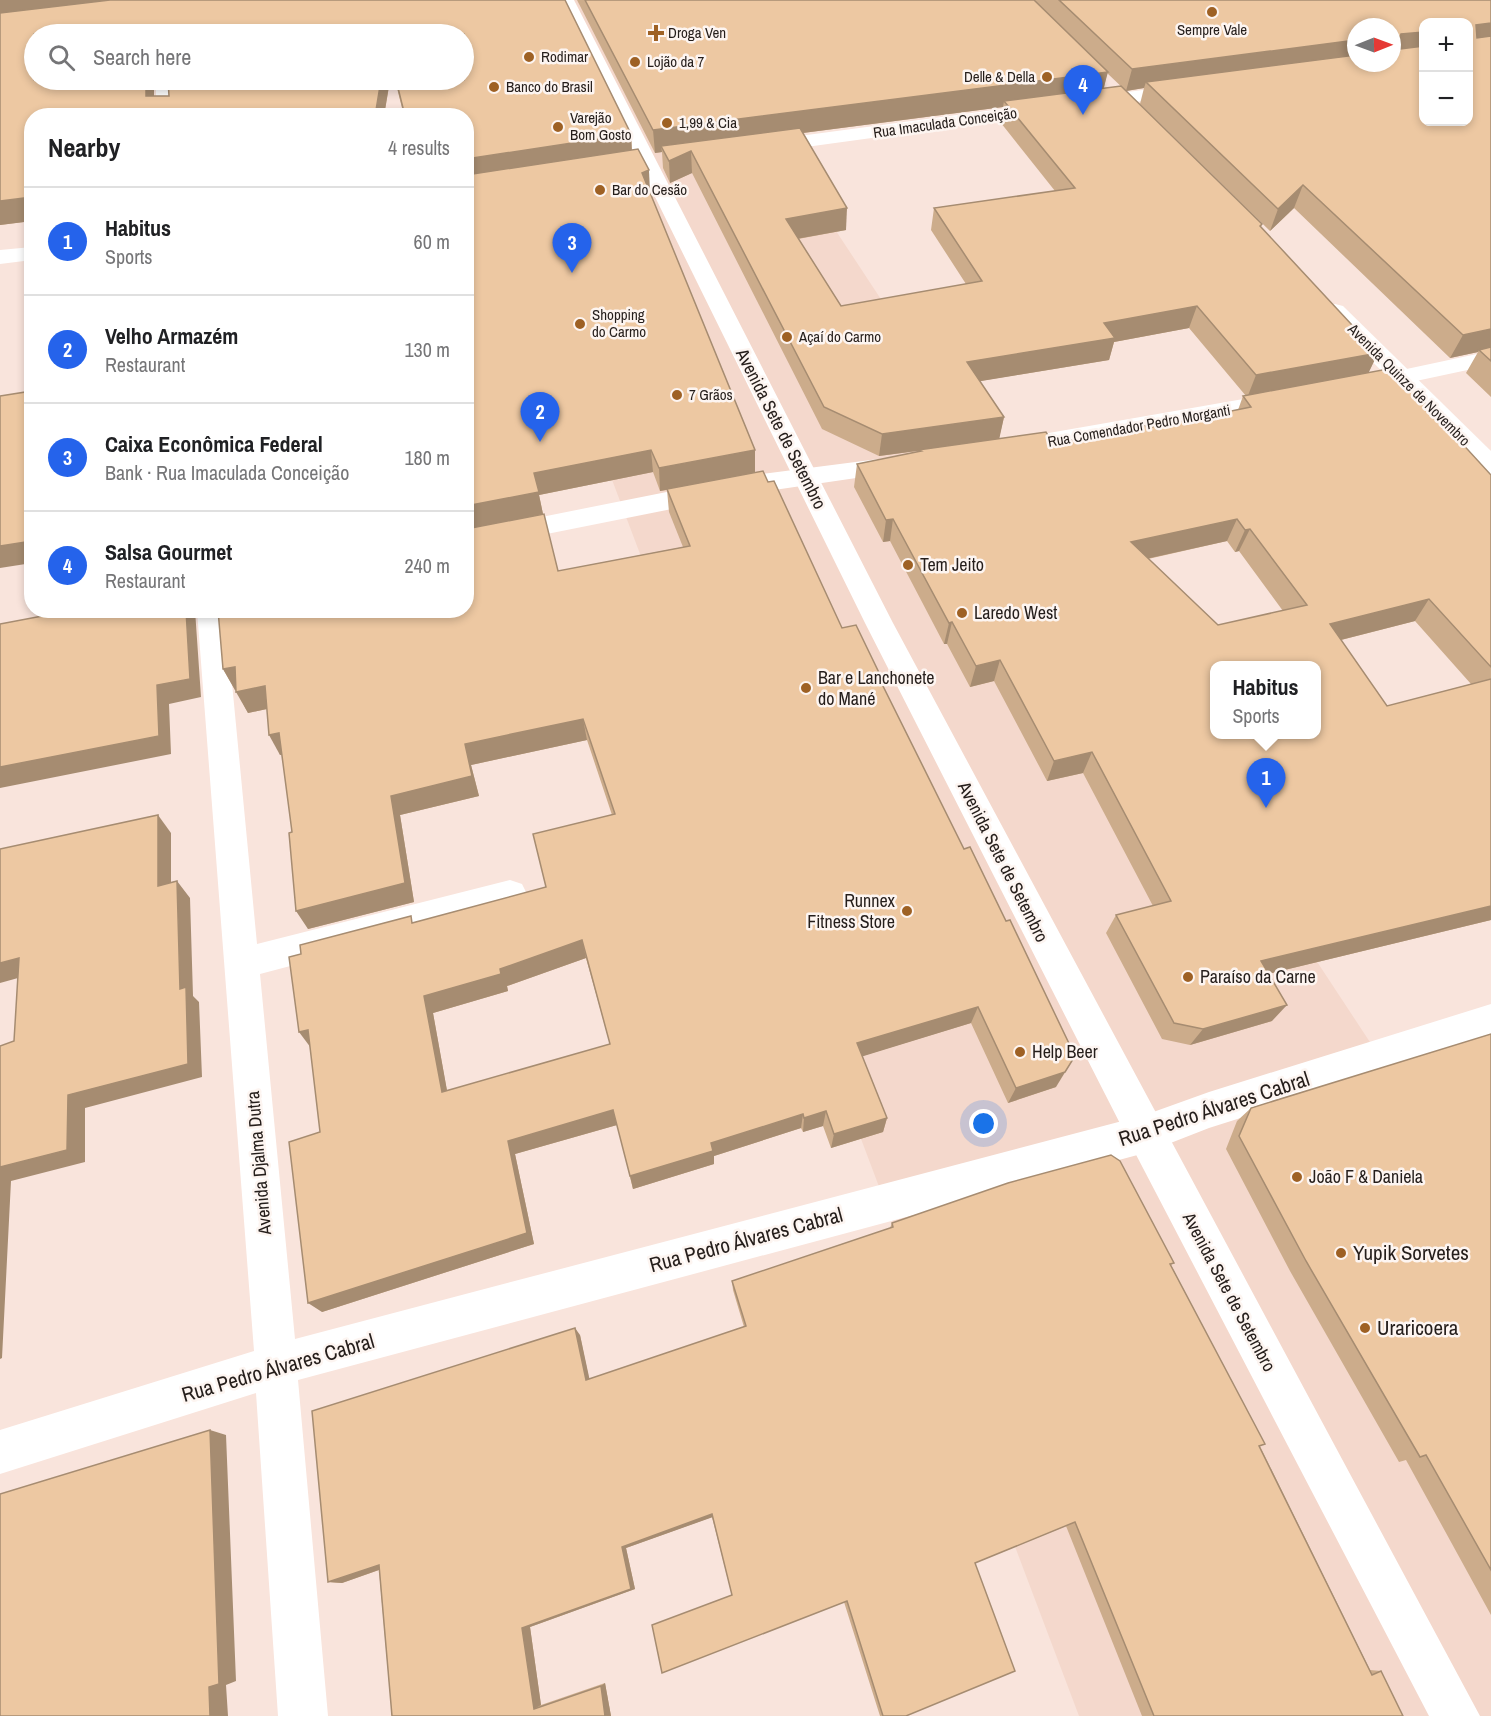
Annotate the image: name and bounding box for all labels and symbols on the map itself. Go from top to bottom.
marker: Sempre Vale [1205,5,1219,19]
north arrow [1347,18,1401,72]
place label: Sempre Vale [1177,19,1247,40]
place label: Droga Ven [668,22,726,43]
marker: Droga Ven [649,26,663,40]
place label: Rodimar [541,46,588,67]
marker: Rodimar [522,50,536,64]
place label: Lojão da 7 [647,51,705,72]
marker: Lojão da 7 [628,55,642,69]
place label: Delle & Della [964,66,1035,87]
pin: 4 [1064,66,1102,115]
marker: Delle & Della [1040,70,1054,84]
place label: Banco do Brasil [506,76,593,97]
marker: Banco do Brasil [487,80,501,94]
street label: Rua Imaculada Conceição [872,102,1018,143]
place label: Varejão Bom Gosto [570,107,632,145]
place label: 1,99 & Cia [679,112,737,133]
marker: 1,99 & Cia [660,116,674,130]
marker: Varejão Bom Gosto [551,120,565,134]
place label: Bar do Cesão [612,179,687,200]
marker: Bar do Cesão [593,183,607,197]
pin: 3 [552,224,592,273]
place label: Shopping do Carmo [592,304,646,342]
marker: Shopping do Carmo [573,317,587,331]
street label: Avenida Quinze de Novembro [1343,318,1475,451]
place label: Açaí do Carmo [798,326,881,347]
marker: Açaí do Carmo [780,330,794,344]
street label: Avenida Sete de Setembro [730,343,833,513]
place label: 7 Grãos [689,384,733,405]
marker: 7 Grãos [670,388,684,402]
pin: 2 [520,392,560,442]
street label: Rua Comendador Pedro Morganti [1046,399,1232,452]
place label: Tem Jeito [920,552,984,577]
marker: Tem Jeito [901,558,915,572]
place label: Laredo West [974,600,1057,625]
marker: Laredo West [955,606,969,620]
place label: Bar e Lanchonete do Mané [818,665,935,711]
marker: Bar e Lanchonete do Mané [799,681,813,695]
pin: 1 [1246,758,1286,808]
street label: Avenida Sete de Setembro [952,776,1055,946]
place label: Runnex Fitness Store [807,888,896,934]
marker: Runnex Fitness Store [900,904,914,918]
place label: Paraíso da Carne [1200,964,1316,989]
marker: Paraíso da Carne [1181,970,1195,984]
place label: Help Beer [1032,1039,1098,1064]
marker: Help Beer [1013,1045,1027,1059]
street label: Rua Pedro Álvares Cabral [1115,1064,1313,1153]
street label: Avenida Djalma Dutra [240,1090,277,1237]
your location [969,1109,998,1138]
place label: João F & Daniela [1309,1164,1423,1189]
marker: João F & Daniela [1290,1170,1304,1184]
street label: Rua Pedro Álvares Cabral [646,1200,846,1279]
street label: Avenida Sete de Setembro [1176,1207,1282,1376]
place label: Yupik Sorvetes [1353,1238,1469,1267]
marker: Yupik Sorvetes [1334,1246,1348,1260]
place label: Uraricoera [1377,1313,1459,1342]
marker: Uraricoera [1358,1321,1372,1335]
street label: Rua Pedro Álvares Cabral [178,1326,378,1409]

